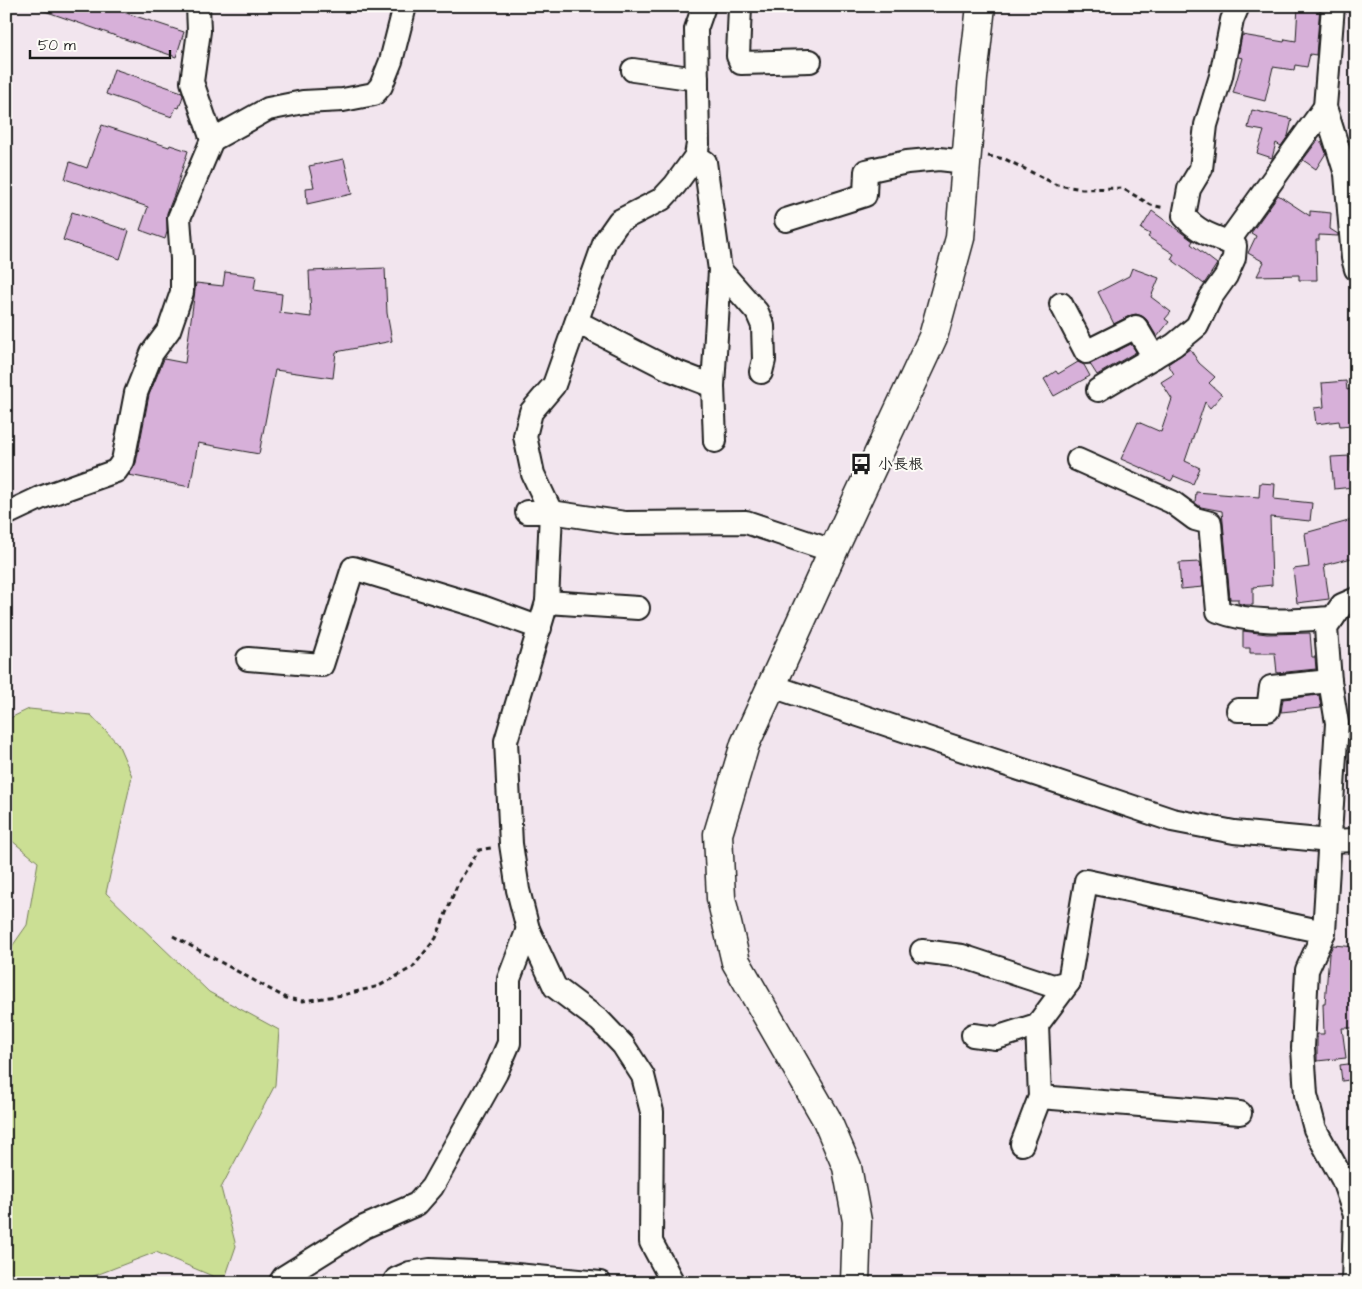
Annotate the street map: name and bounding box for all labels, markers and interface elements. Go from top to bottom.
scale bar [30,28,170,60]
text: 50 m [38,35,76,56]
bus stop icon: 小長根 [848,451,874,477]
place label: 小長根 [878,454,923,475]

